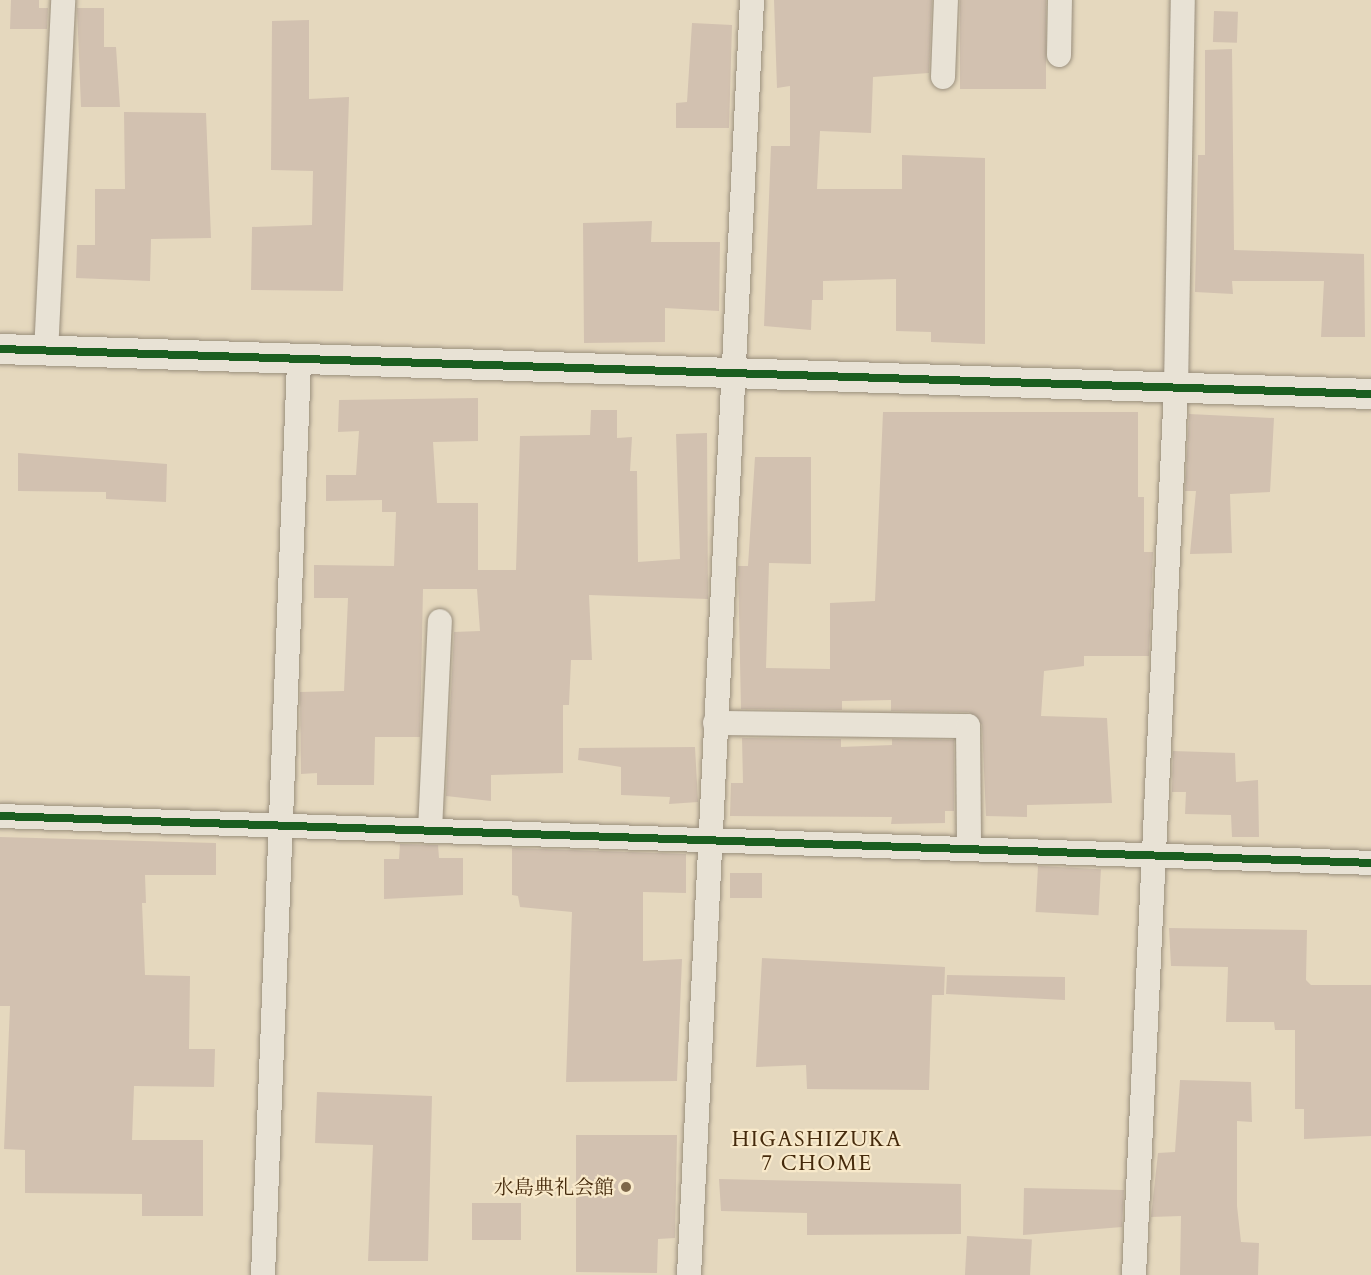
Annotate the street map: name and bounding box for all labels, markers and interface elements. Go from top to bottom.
district label: HIGASHIZUKA 7 CHOME [732,1127,902,1177]
place label: 水島典礼会館 [494,1175,614,1199]
marker: 水島典礼会館 [619,1180,633,1194]

